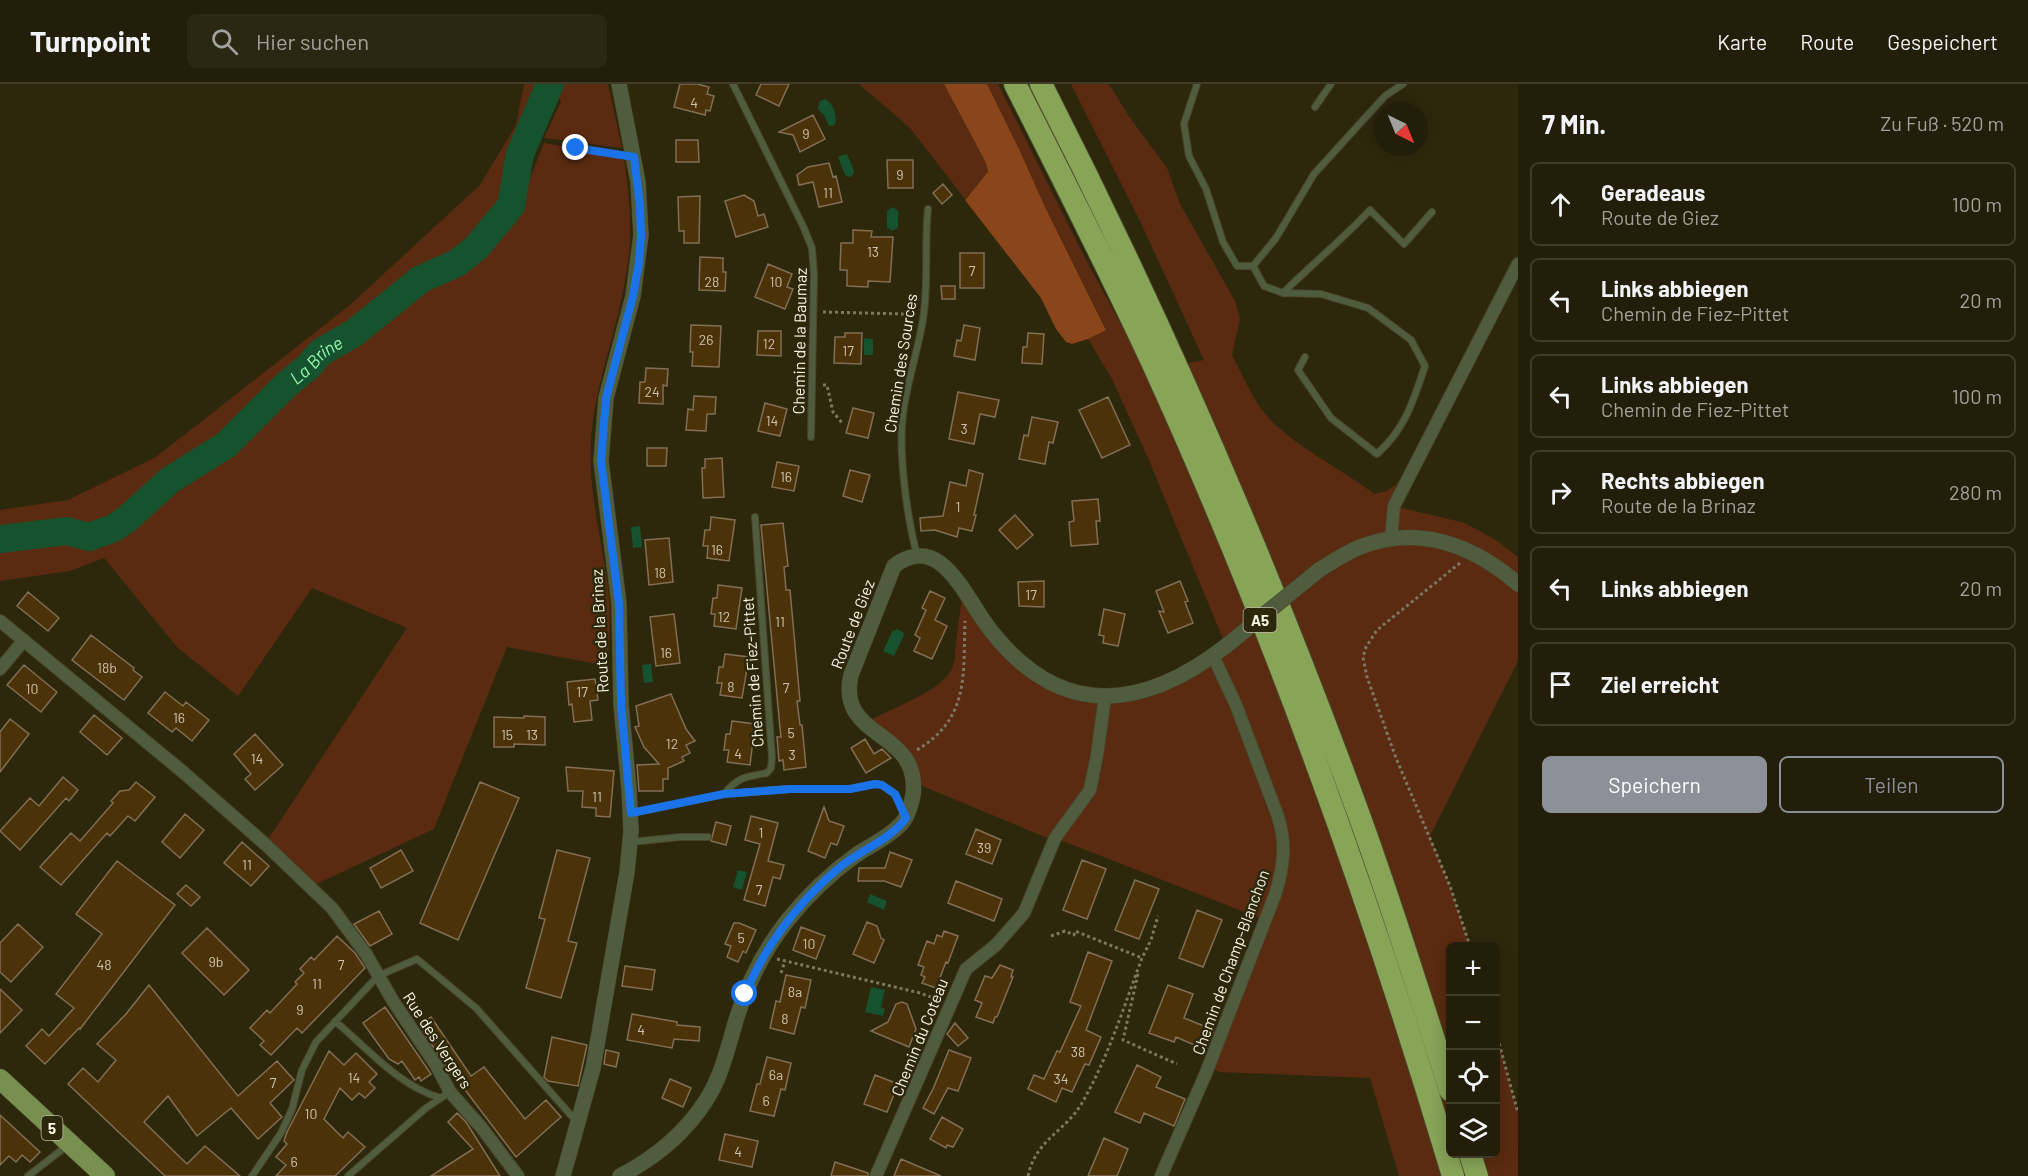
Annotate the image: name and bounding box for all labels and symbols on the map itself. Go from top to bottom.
house number: 4 [690,94,698,111]
north arrow [1374,102,1428,156]
house number: 9 [802,125,810,142]
route end [562,134,588,160]
house number: 9 [896,166,904,183]
house number: 11 [823,184,833,201]
house number: 13 [867,243,879,260]
house number: 7 [969,262,976,279]
street label: Chemin de la Baumaz [788,268,810,414]
house number: 28 [705,273,719,290]
house number: 10 [770,273,782,290]
street label: Chemin des Sources [880,292,920,434]
water label: La Brine [285,331,346,389]
house number: 26 [699,331,713,348]
house number: 12 [763,335,775,352]
house number: 17 [842,342,854,359]
house number: 24 [644,383,660,400]
house number: 14 [766,412,778,429]
house number: 3 [960,420,968,437]
house number: 16 [780,468,792,485]
house number: 1 [956,498,960,515]
house number: 16 [711,541,723,558]
house number: 18 [654,564,666,581]
street label: Route de la Brinaz [586,569,612,693]
street label: Route de Giez [826,577,878,671]
house number: 17 [1025,586,1037,603]
street label: Chemin de Fiez-Pittet [737,596,767,748]
house number: 12 [718,608,730,625]
road number: A5 [1244,608,1276,632]
house number: 11 [775,613,785,630]
house number: 16 [660,644,672,661]
house number: 18b [97,659,117,676]
house number: 8 [727,678,735,695]
house number: 7 [783,679,790,696]
house number: 10 [26,680,38,697]
house number: 17 [576,683,588,700]
house number: 16 [173,709,185,726]
house number: 5 [787,724,795,741]
house number: 15 [501,726,513,743]
house number: 13 [526,726,538,743]
house number: 12 [666,735,678,752]
house number: 4 [734,745,742,762]
house number: 3 [788,746,796,763]
house number: 14 [251,750,263,767]
house number: 11 [592,788,602,805]
house number: 1 [759,824,763,841]
house number: 39 [977,839,991,856]
house number: 11 [242,856,252,873]
street label: Chemin de Champ-Blanchon [1188,867,1272,1057]
house number: 7 [756,881,763,898]
house number: 5 [737,929,745,946]
house number: 10 [803,935,815,952]
house number: 9b [209,953,223,970]
house number: 48 [96,956,112,973]
house number: 7 [338,956,345,973]
house number: 11 [312,975,322,992]
street label: Chemin du Coteau [887,975,951,1099]
route start [731,980,757,1006]
house number: 8a [788,983,802,1000]
street label: Rue des Vergers [400,988,476,1092]
house number: 9 [296,1001,304,1018]
house number: 8 [781,1010,789,1027]
house number: 4 [637,1021,645,1038]
house number: 38 [1071,1043,1085,1060]
house number: 6a [769,1066,783,1083]
house number: 14 [348,1069,360,1086]
house number: 34 [1054,1070,1068,1087]
house number: 7 [270,1074,277,1091]
house number: 6 [762,1092,770,1109]
house number: 10 [305,1105,317,1122]
road number: 5 [42,1116,62,1140]
house number: 4 [734,1143,742,1160]
house number: 6 [290,1153,298,1170]

